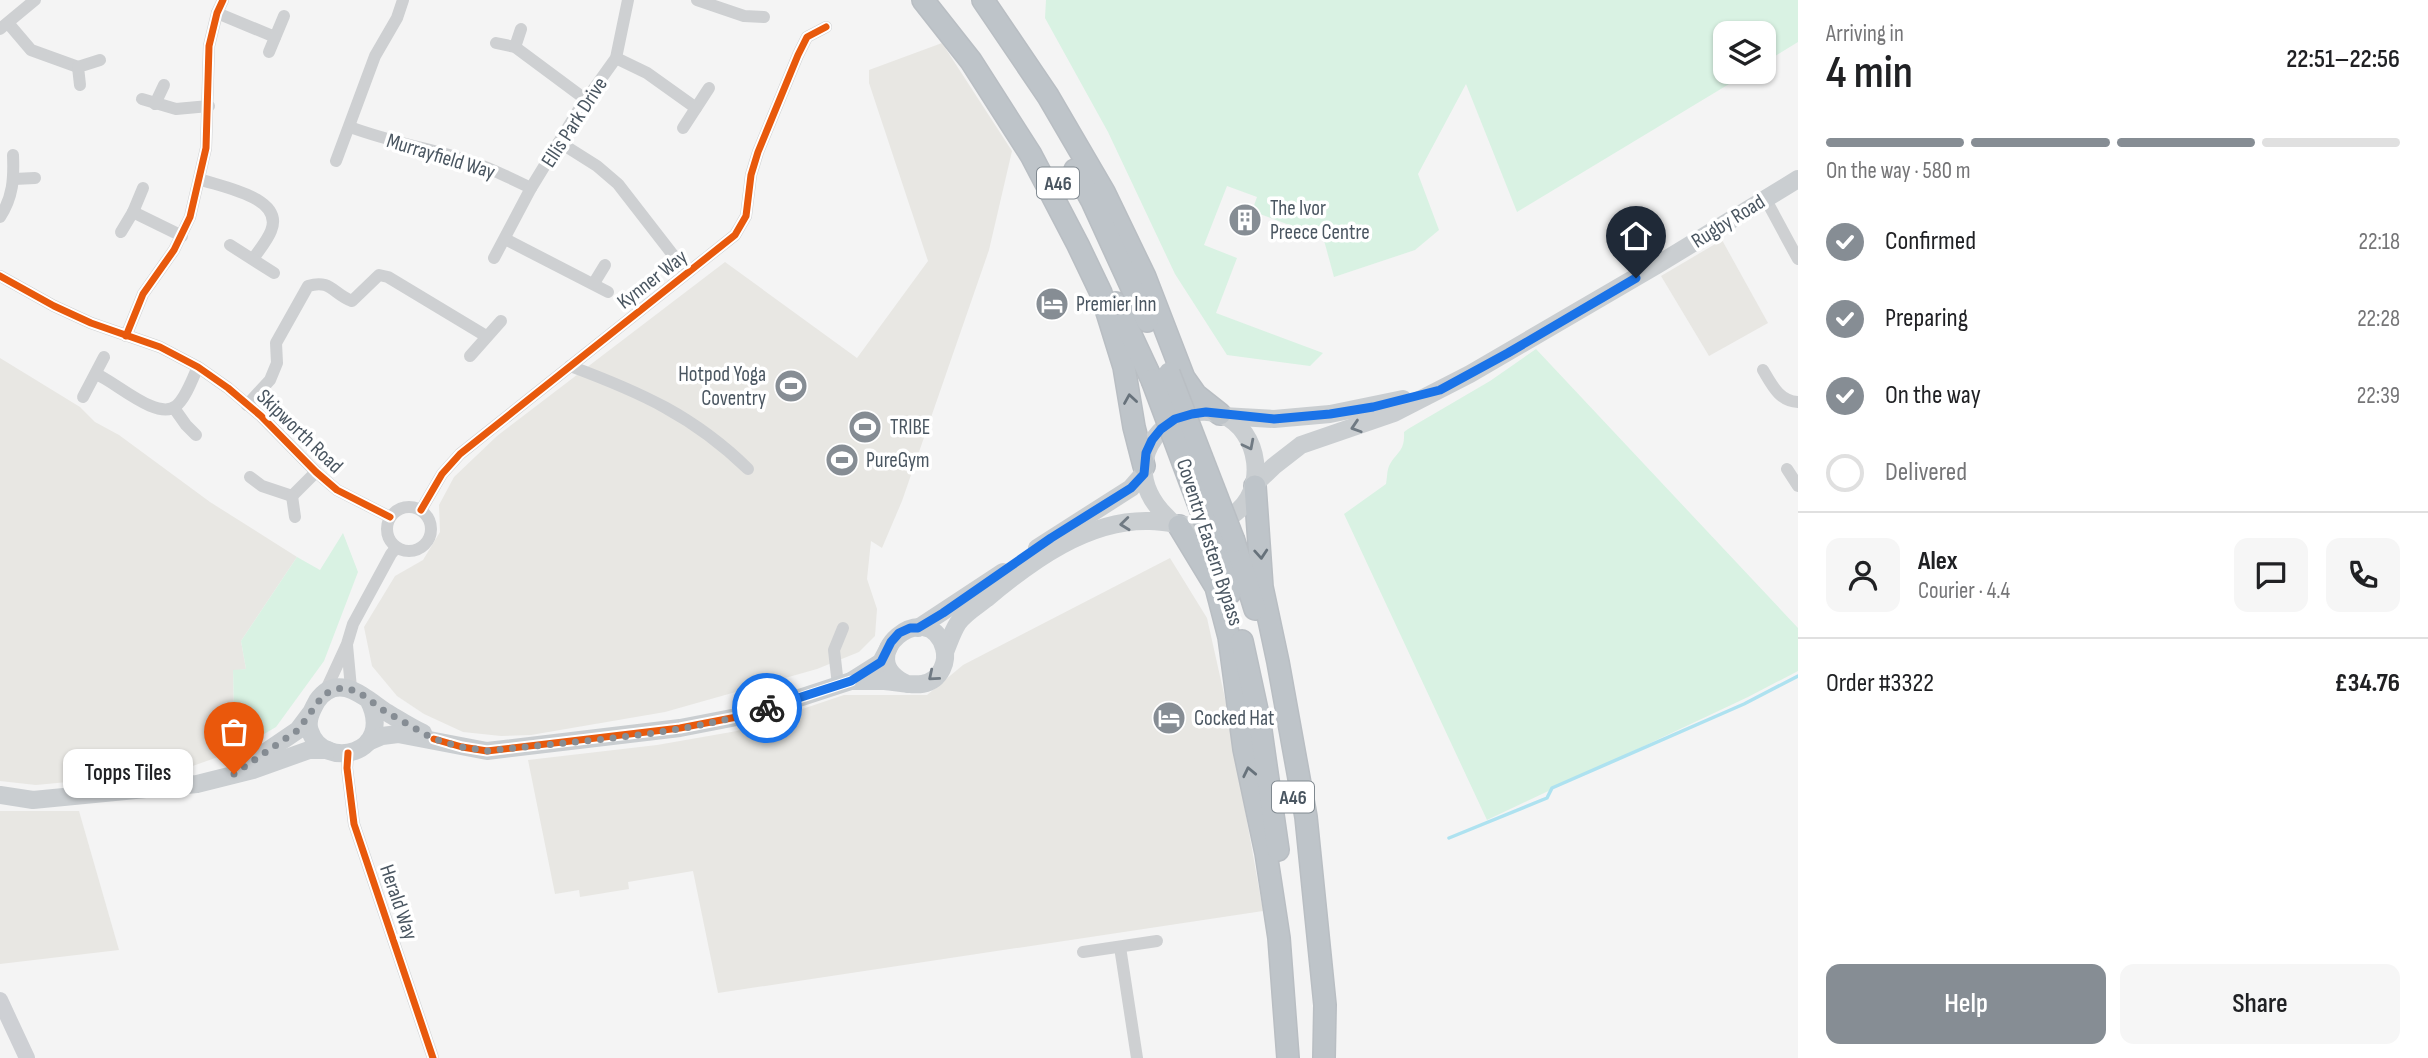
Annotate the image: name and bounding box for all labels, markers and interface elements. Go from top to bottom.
text: Arriving in [1826,20,1904,48]
map controls [1713,21,1776,84]
button: layers [1713,21,1776,84]
text: 22:51–22:56 [2286,44,2400,75]
text: 4 min [1826,46,1913,101]
street label: Ellis Park Drive [536,73,613,172]
street label: Murrayfield Way [384,128,498,185]
text: On the way · 580 m [1826,157,1971,185]
road number: A46 [1037,168,1079,198]
street label: Rugby Road [1687,189,1770,254]
place label: The Ivor Preece Centre [1270,196,1370,245]
building icon: The Ivor Preece Centre [1226,201,1264,239]
pin [1606,206,1666,278]
icon: home [1617,217,1655,255]
icon: check [1826,223,1864,261]
text: Confirmed [1885,226,1976,257]
text: 22:18 [2359,228,2400,256]
street label: Kynner Way [612,244,692,314]
hotel icon: Premier Inn [1033,285,1071,323]
place label: Premier Inn [1076,292,1156,317]
icon: check [1826,300,1864,338]
text: Preparing [1885,303,1968,334]
text: 22:28 [2357,305,2400,333]
place label: Hotpod Yoga Coventry [678,362,766,411]
sports icon: Hotpod Yoga Coventry [772,367,810,405]
icon: check [1826,377,1864,415]
text: On the way [1885,380,1981,411]
text: 22:39 [2357,382,2400,410]
street label: Skipworth Road [251,384,348,479]
one-way arrow [1123,393,1138,405]
sports icon: TRIBE [846,408,884,446]
place label: TRIBE [890,415,930,440]
one-way arrow [1350,419,1362,433]
one-way arrow [1241,438,1255,450]
sports icon: PureGym [823,441,861,479]
place label: PureGym [866,448,930,473]
street label: Coventry Eastern Bypass [1171,456,1248,629]
text: Delivered [1885,457,1967,488]
one-way arrow [1119,516,1131,531]
button: person [1826,538,1900,612]
button: chat [2234,538,2308,612]
button: phone [2326,538,2400,612]
text: Alex [1918,546,1958,577]
one-way arrow [1253,549,1268,560]
text: Courier · 4.4 [1918,577,2010,605]
one-way arrow [928,668,941,681]
text: Order #3322 [1826,668,1934,699]
text: £34.76 [2334,668,2400,699]
courier [732,673,802,743]
icon: bike [748,689,786,727]
hotel icon: Cocked Hat [1150,699,1188,737]
pin [204,702,264,774]
place label: Cocked Hat [1194,706,1275,731]
icon: bag [215,713,253,751]
callout: Topps Tiles [63,750,192,798]
text: Topps Tiles [85,759,171,787]
one-way arrow [1243,766,1258,778]
road number: A46 [1272,782,1314,812]
street label: Herald Way [374,861,423,943]
button: Help [1826,964,2106,1044]
button: Share [2120,964,2400,1044]

